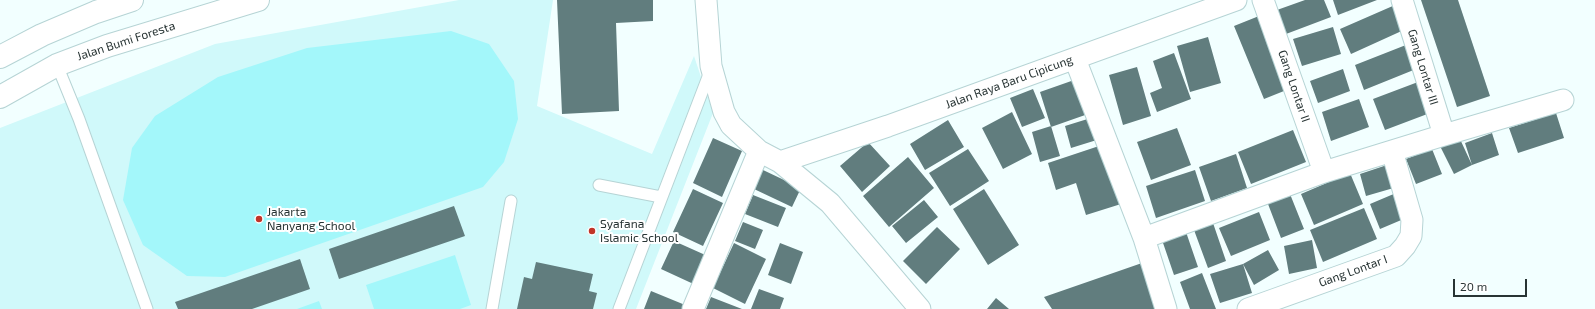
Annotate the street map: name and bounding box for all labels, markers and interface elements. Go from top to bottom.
street label: Jalan Bumi Foresta [75,18,177,64]
street label: Gang Lontar III [1405,27,1441,107]
street label: Gang Lontar II [1275,48,1313,124]
street label: Jalan Raya Baru Cipicung [943,52,1075,112]
place label: Jakarta Nanyang School [267,205,355,233]
marker: Jakarta Nanyang School [254,214,264,224]
place label: Syafana Islamic School [600,217,678,245]
marker: Syafana Islamic School [587,226,597,236]
street label: Gang Lontar I [1317,252,1389,290]
scale bar [1455,271,1529,297]
text: 20 m [1460,279,1487,293]

